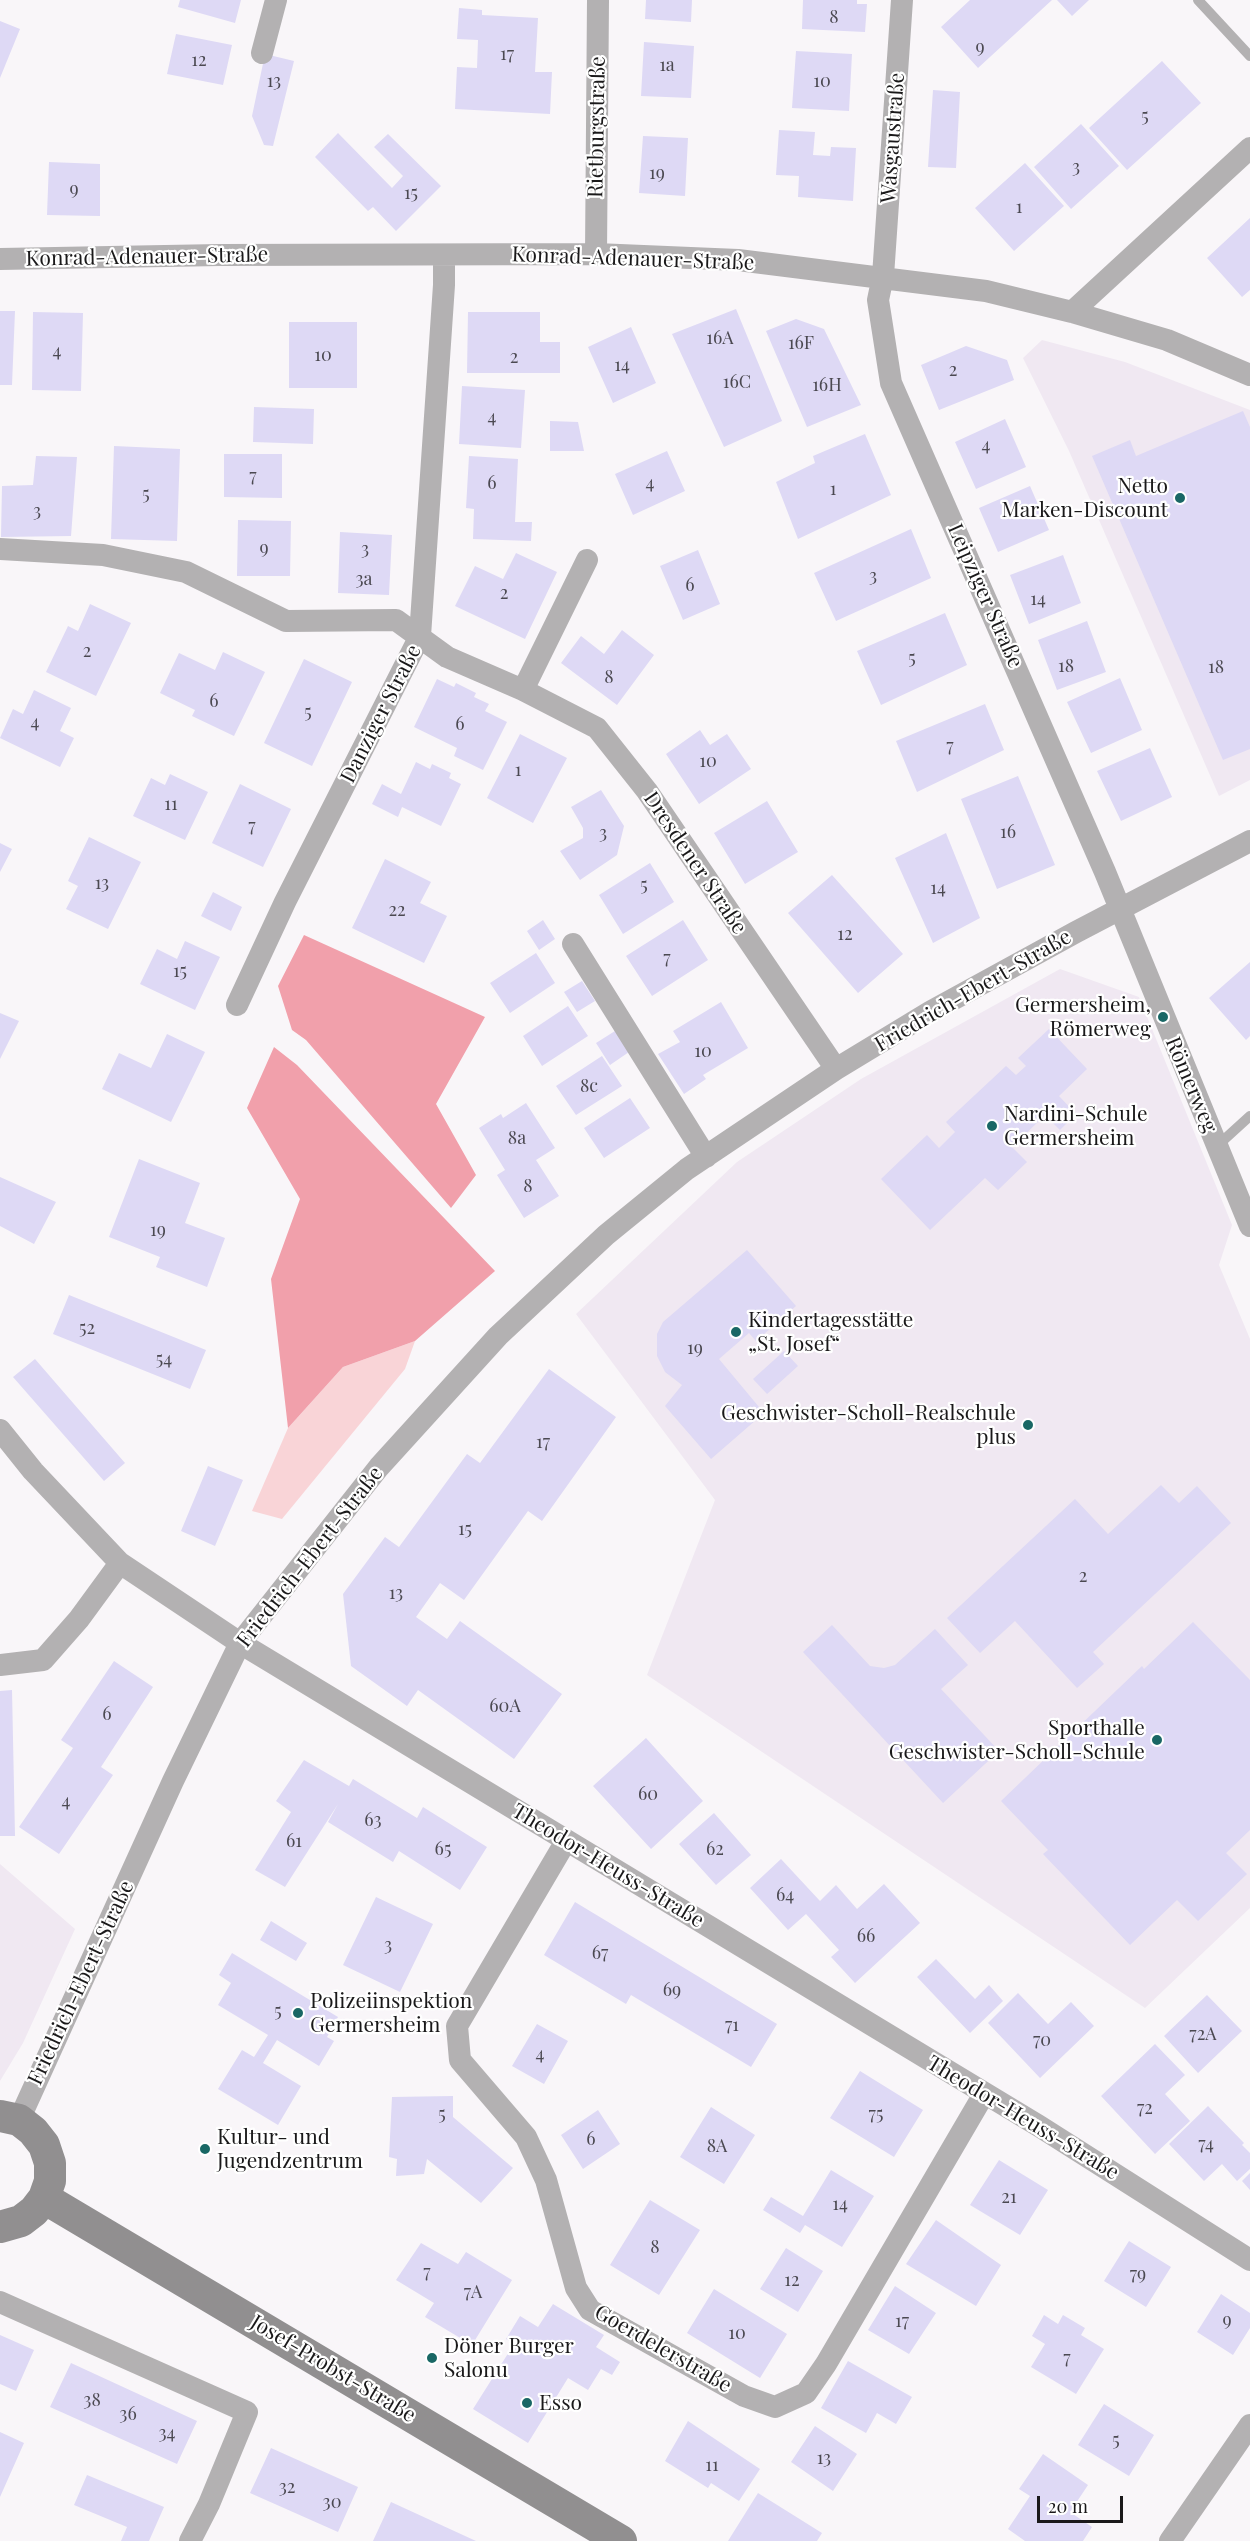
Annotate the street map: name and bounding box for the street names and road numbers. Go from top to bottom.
street label: Rietburgstraße [583,56,611,198]
street label: Wasgaustraße [876,72,910,204]
street label: Konrad-Adenauer-Straße [25,242,269,272]
street label: Konrad-Adenauer-Straße [511,242,755,276]
street label: Leipziger Straße [942,520,1028,672]
street label: Danziger Straße [335,641,427,787]
street label: Dresdener Straße [638,787,752,939]
street label: Friedrich-Ebert-Straße [870,924,1076,1058]
street label: Römerweg [1160,1033,1222,1137]
street label: Friedrich-Ebert-Straße [232,1462,388,1652]
street label: Theodor-Heuss-Straße [507,1799,709,1933]
street label: Friedrich-Ebert-Straße [23,1877,139,2089]
street label: Theodor-Heuss-Straße [922,2051,1124,2185]
street label: Goerdelerstraße [590,2300,736,2398]
street label: Josef-Probst-Straße [246,2310,420,2428]

